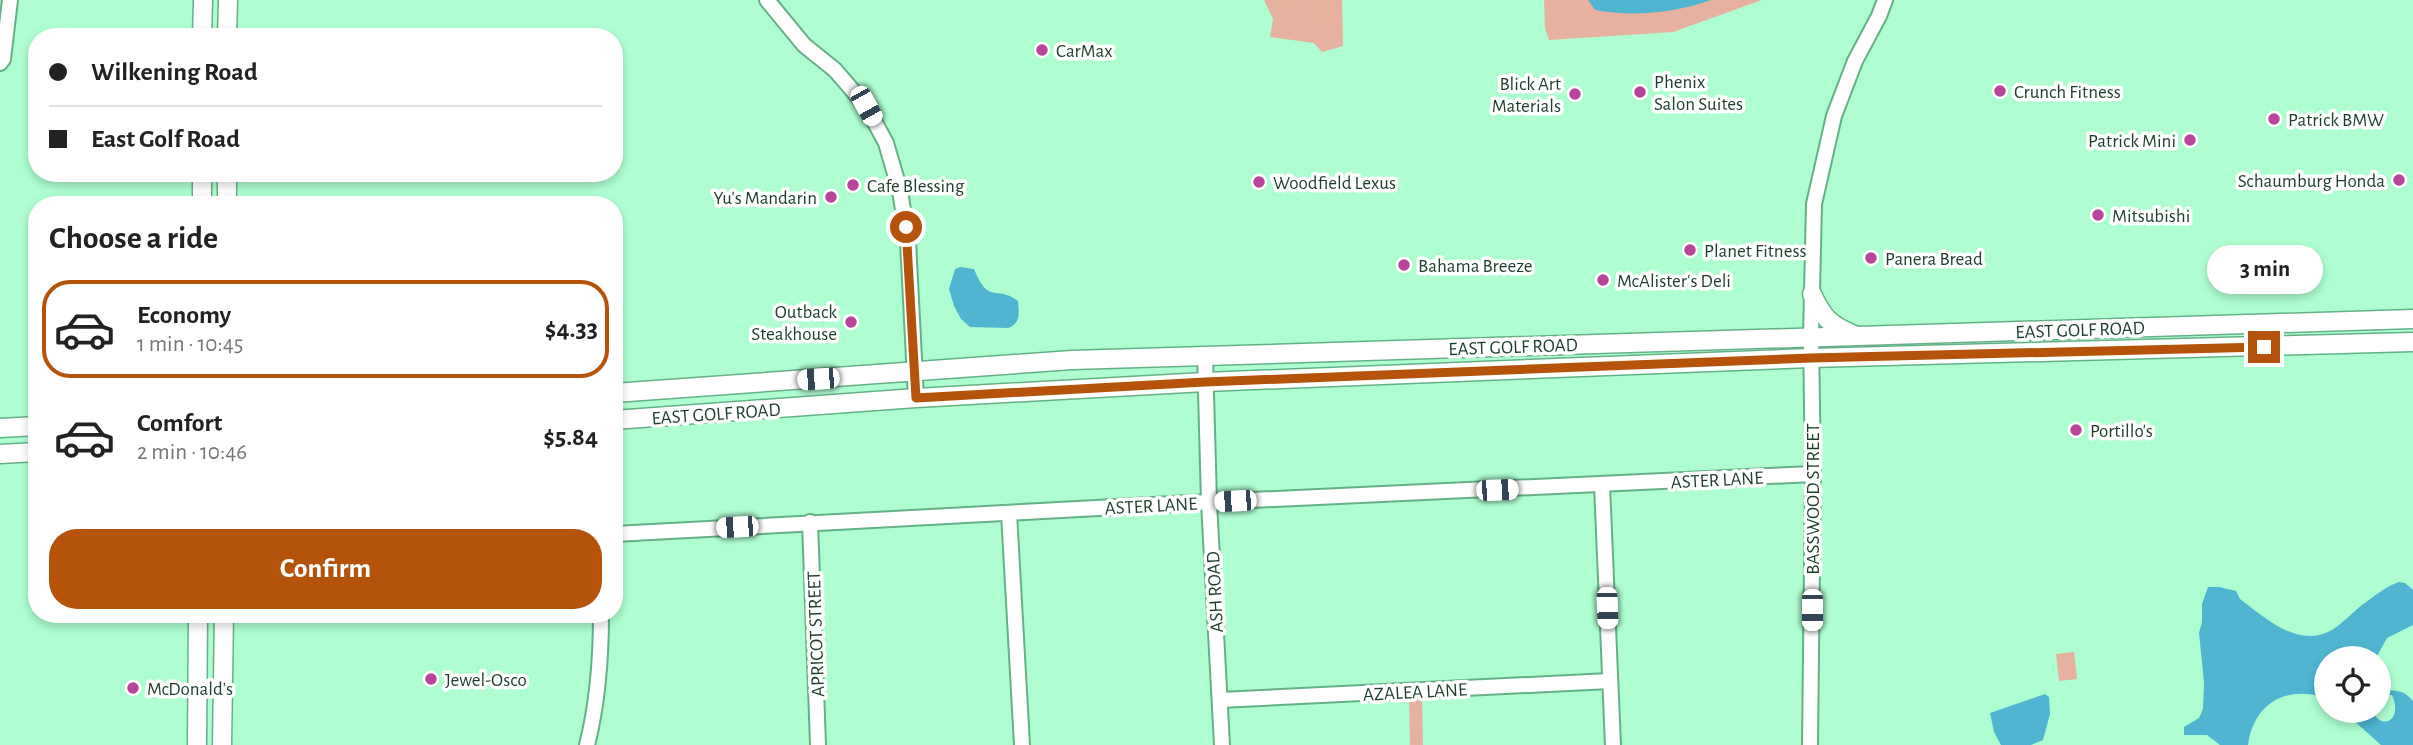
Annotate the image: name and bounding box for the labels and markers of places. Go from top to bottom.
marker: CarMax [1034,42,1050,58]
place label: CarMax [1056,42,1112,61]
place label: Phenix Salon Suites [1654,73,1743,114]
place label: Blick Art Materials [1492,75,1561,116]
marker: Crunch Fitness [1992,83,2008,99]
place label: Crunch Fitness [2014,83,2121,102]
marker: Phenix Salon Suites [1632,84,1648,100]
marker: Blick Art Materials [1567,86,1583,102]
marker: Patrick BMW [2266,111,2282,127]
place label: Patrick BMW [2288,111,2384,130]
place label: Patrick Mini [2088,132,2176,151]
marker: Patrick Mini [2182,132,2198,148]
place label: Schaumburg Honda [2238,172,2385,191]
marker: Schaumburg Honda [2391,172,2407,188]
marker: Woodfield Lexus [1251,174,1267,190]
place label: Woodfield Lexus [1273,174,1396,193]
marker: Cafe Blessing [845,177,861,193]
place label: Cafe Blessing [867,177,965,196]
place label: Yu's Mandarin [714,189,817,208]
marker: Yu's Mandarin [823,189,839,205]
marker: Mitsubishi [2090,207,2106,223]
place label: Mitsubishi [2112,207,2190,226]
marker: Planet Fitness [1682,242,1698,258]
place label: Planet Fitness [1704,242,1806,261]
marker: Panera Bread [1863,250,1879,266]
place label: Panera Bread [1885,250,1983,269]
marker: Bahama Breeze [1396,257,1412,273]
place label: Bahama Breeze [1418,257,1533,276]
marker: McAlister's Deli [1595,272,1611,288]
place label: McAlister's Deli [1617,272,1731,291]
place label: Outback Steakhouse [751,303,837,344]
marker: Outback Steakhouse [843,314,859,330]
marker: Portillo's [2068,422,2084,438]
place label: Portillo's [2090,422,2153,441]
marker: Jewel-Osco [423,671,439,687]
place label: Jewel-Osco [445,671,527,690]
marker: McDonald's [125,680,141,696]
place label: McDonald's [147,680,233,699]

